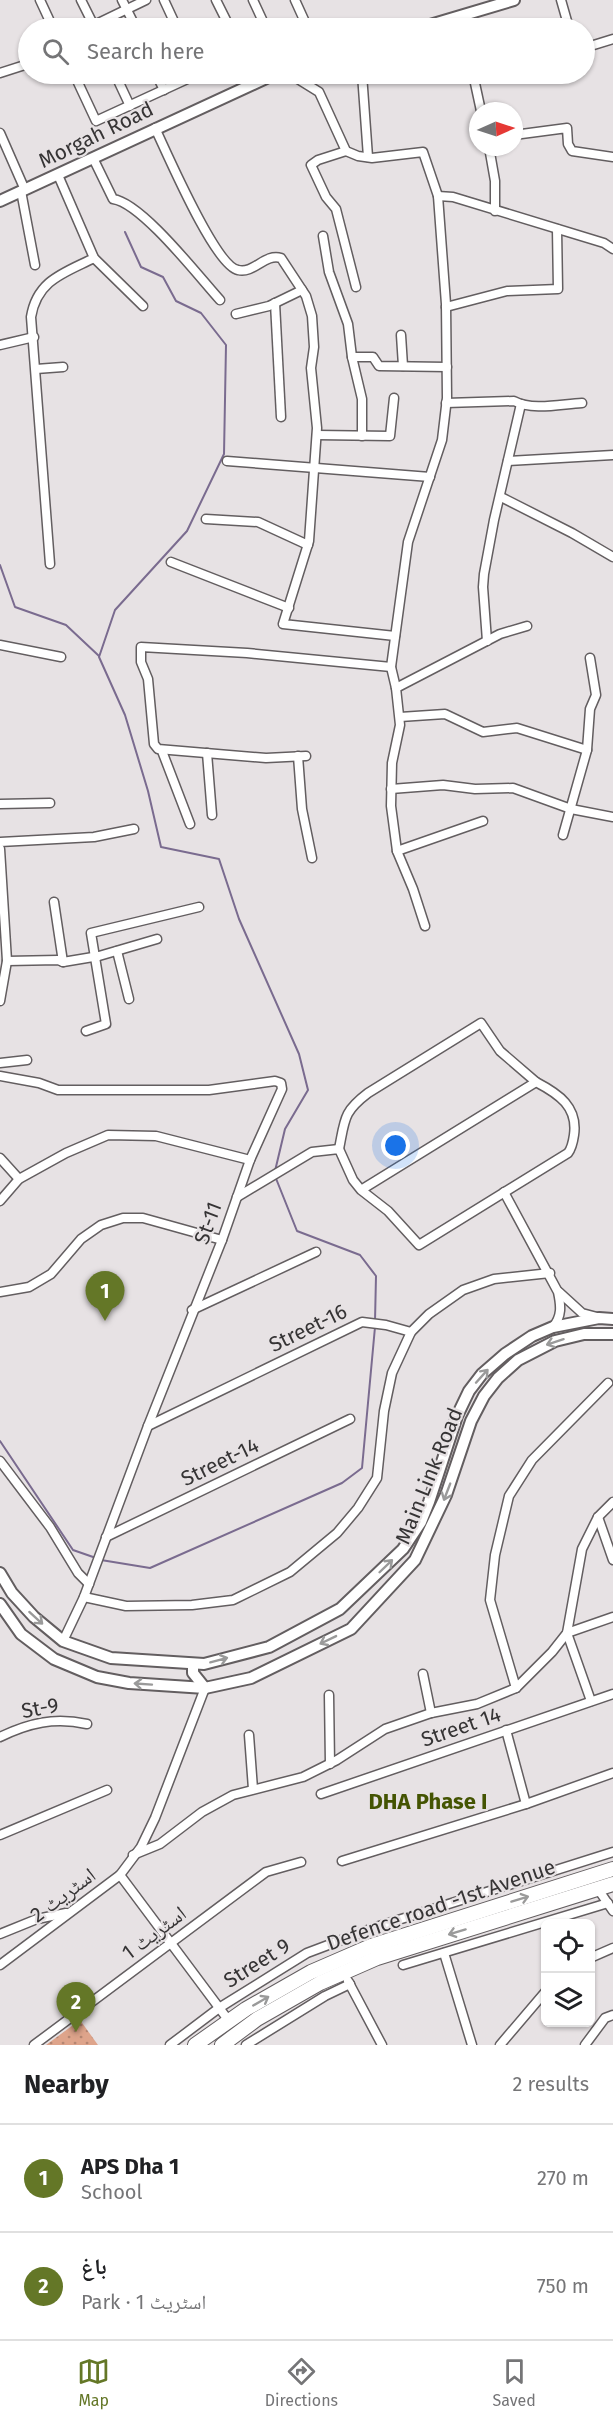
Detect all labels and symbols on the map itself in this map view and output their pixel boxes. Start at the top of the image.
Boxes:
street label: Morgah Road [34,96,158,174]
north arrow [469,102,523,156]
your location [381,1131,410,1160]
street label: St-11 [188,1198,228,1248]
pin: 1 [86,1272,124,1321]
street label: Street-16 [265,1298,351,1358]
one-way arrow [547,1337,565,1348]
one-way arrow [474,1369,489,1384]
street label: Main Link Road [390,1404,468,1548]
street label: Street-14 [177,1432,263,1492]
one-way arrow [441,1482,452,1501]
one-way arrow [378,1559,393,1573]
one-way arrow [28,1611,43,1625]
one-way arrow [320,1635,338,1647]
one-way arrow [209,1654,228,1666]
one-way arrow [134,1678,154,1689]
street label: St-9 [19,1692,61,1724]
street label: Street 14 [418,1701,504,1753]
district label: DHA Phase I [369,1788,487,1815]
street label: Defence road -1st Avenue [323,1854,559,1956]
street label: اسٹریٹ 2 [25,1862,101,1928]
one-way arrow [510,1893,529,1904]
street label: اسٹریٹ 1 [117,1900,191,1966]
one-way arrow [448,1927,467,1938]
street label: Street 9 [219,1932,295,1994]
pin: 2 [56,1982,96,2032]
one-way arrow [252,1995,269,2007]

